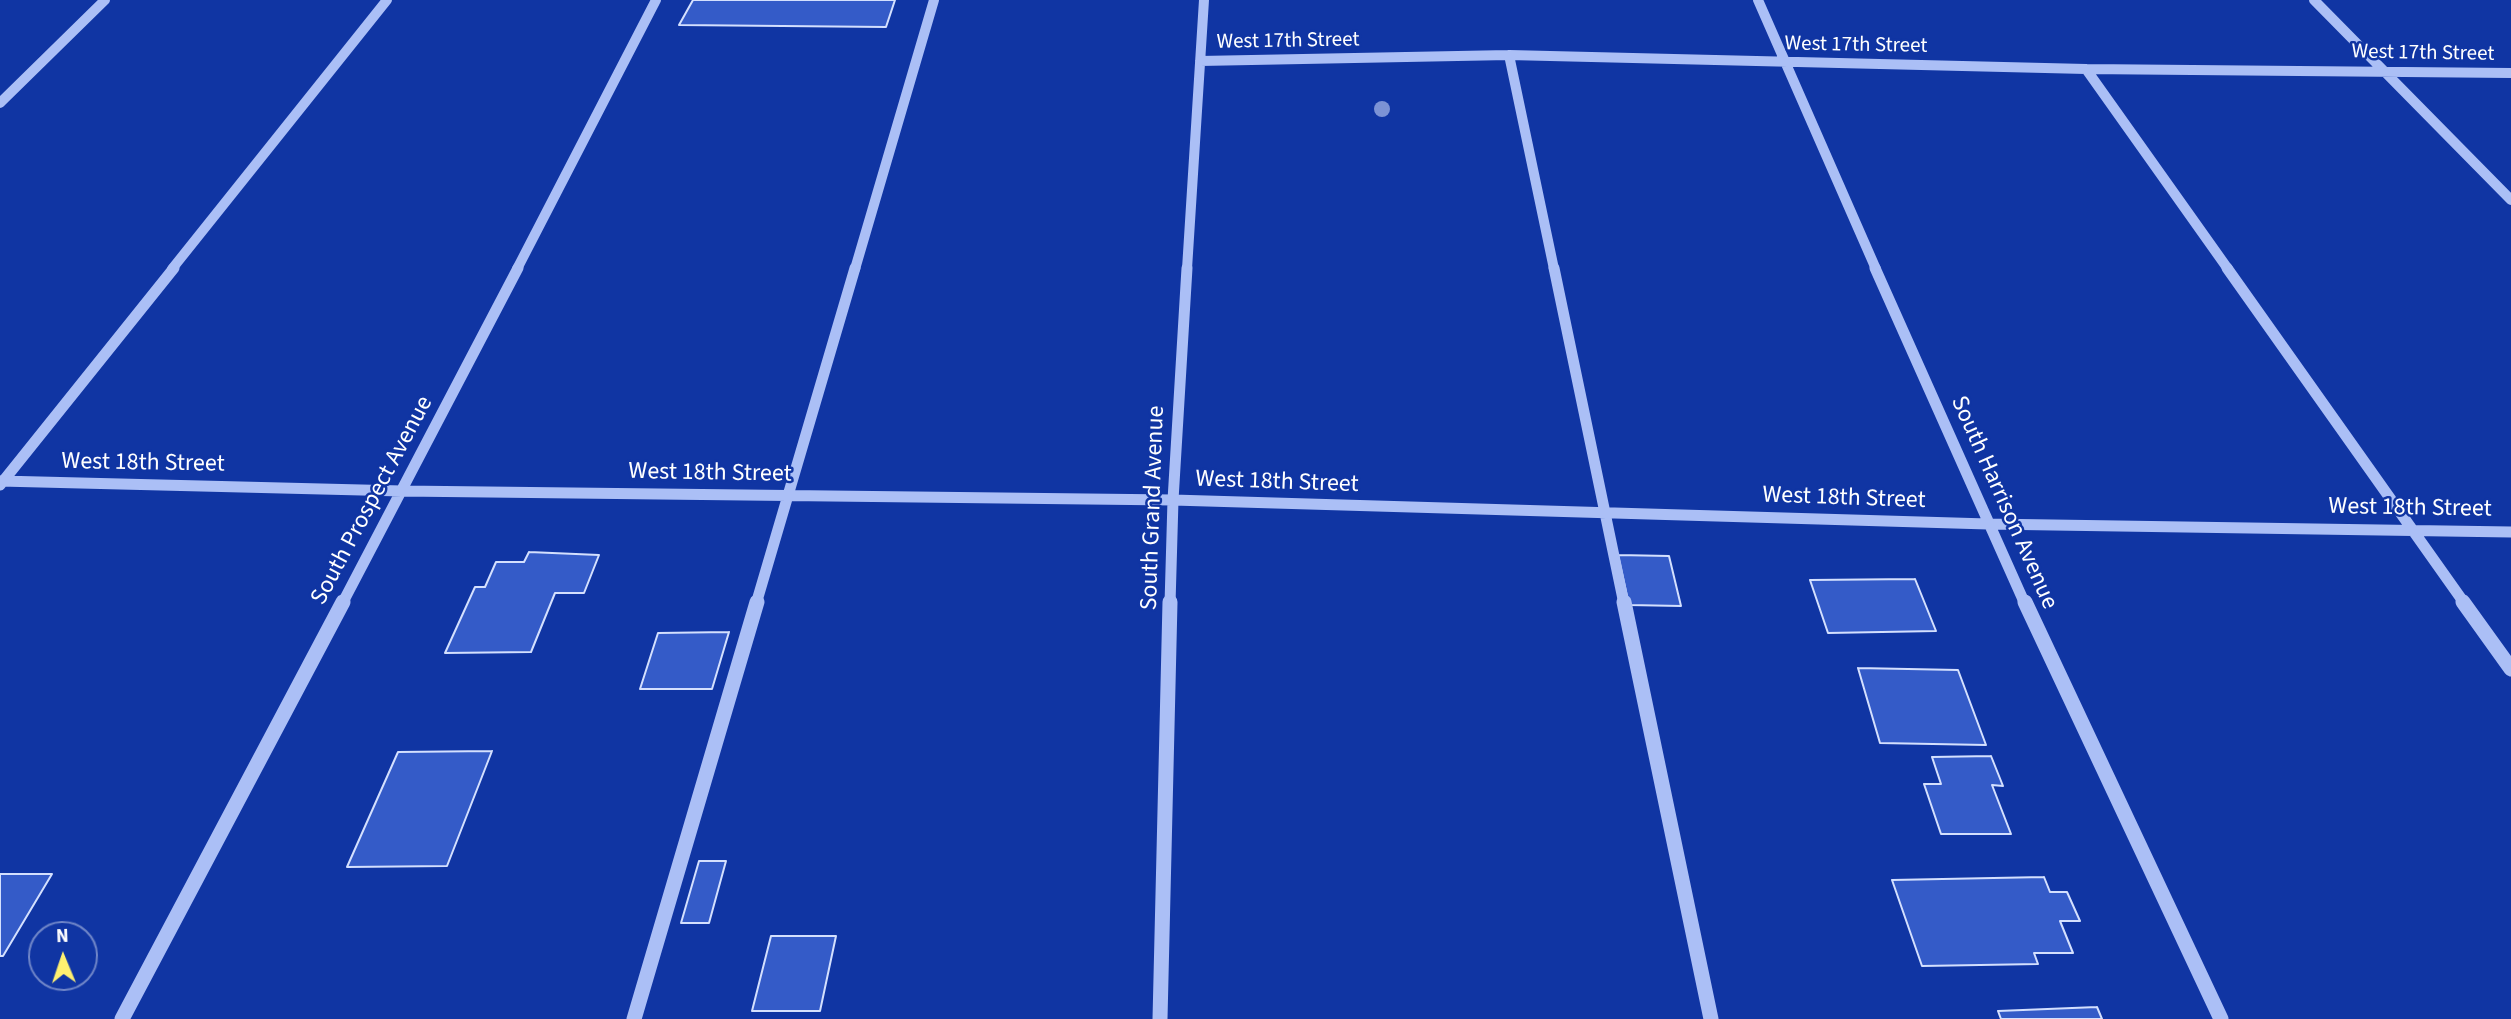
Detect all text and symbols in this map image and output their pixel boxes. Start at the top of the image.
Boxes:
street label: West 17th Street [1216,28,1360,56]
street label: West 17th Street [1784,32,1928,60]
street label: West 17th Street [2351,40,2495,68]
street label: South Prospect Avenue [306,392,440,610]
street label: South Harrison Avenue [1943,392,2063,614]
street label: South Grand Avenue [1136,405,1172,611]
street label: West 18th Street [61,448,225,480]
street label: West 18th Street [628,458,792,490]
street label: West 18th Street [1195,466,1359,500]
street label: West 18th Street [1762,482,1926,516]
street label: West 18th Street [2328,493,2492,525]
north arrow [28,921,98,991]
text: N [56,923,69,950]

